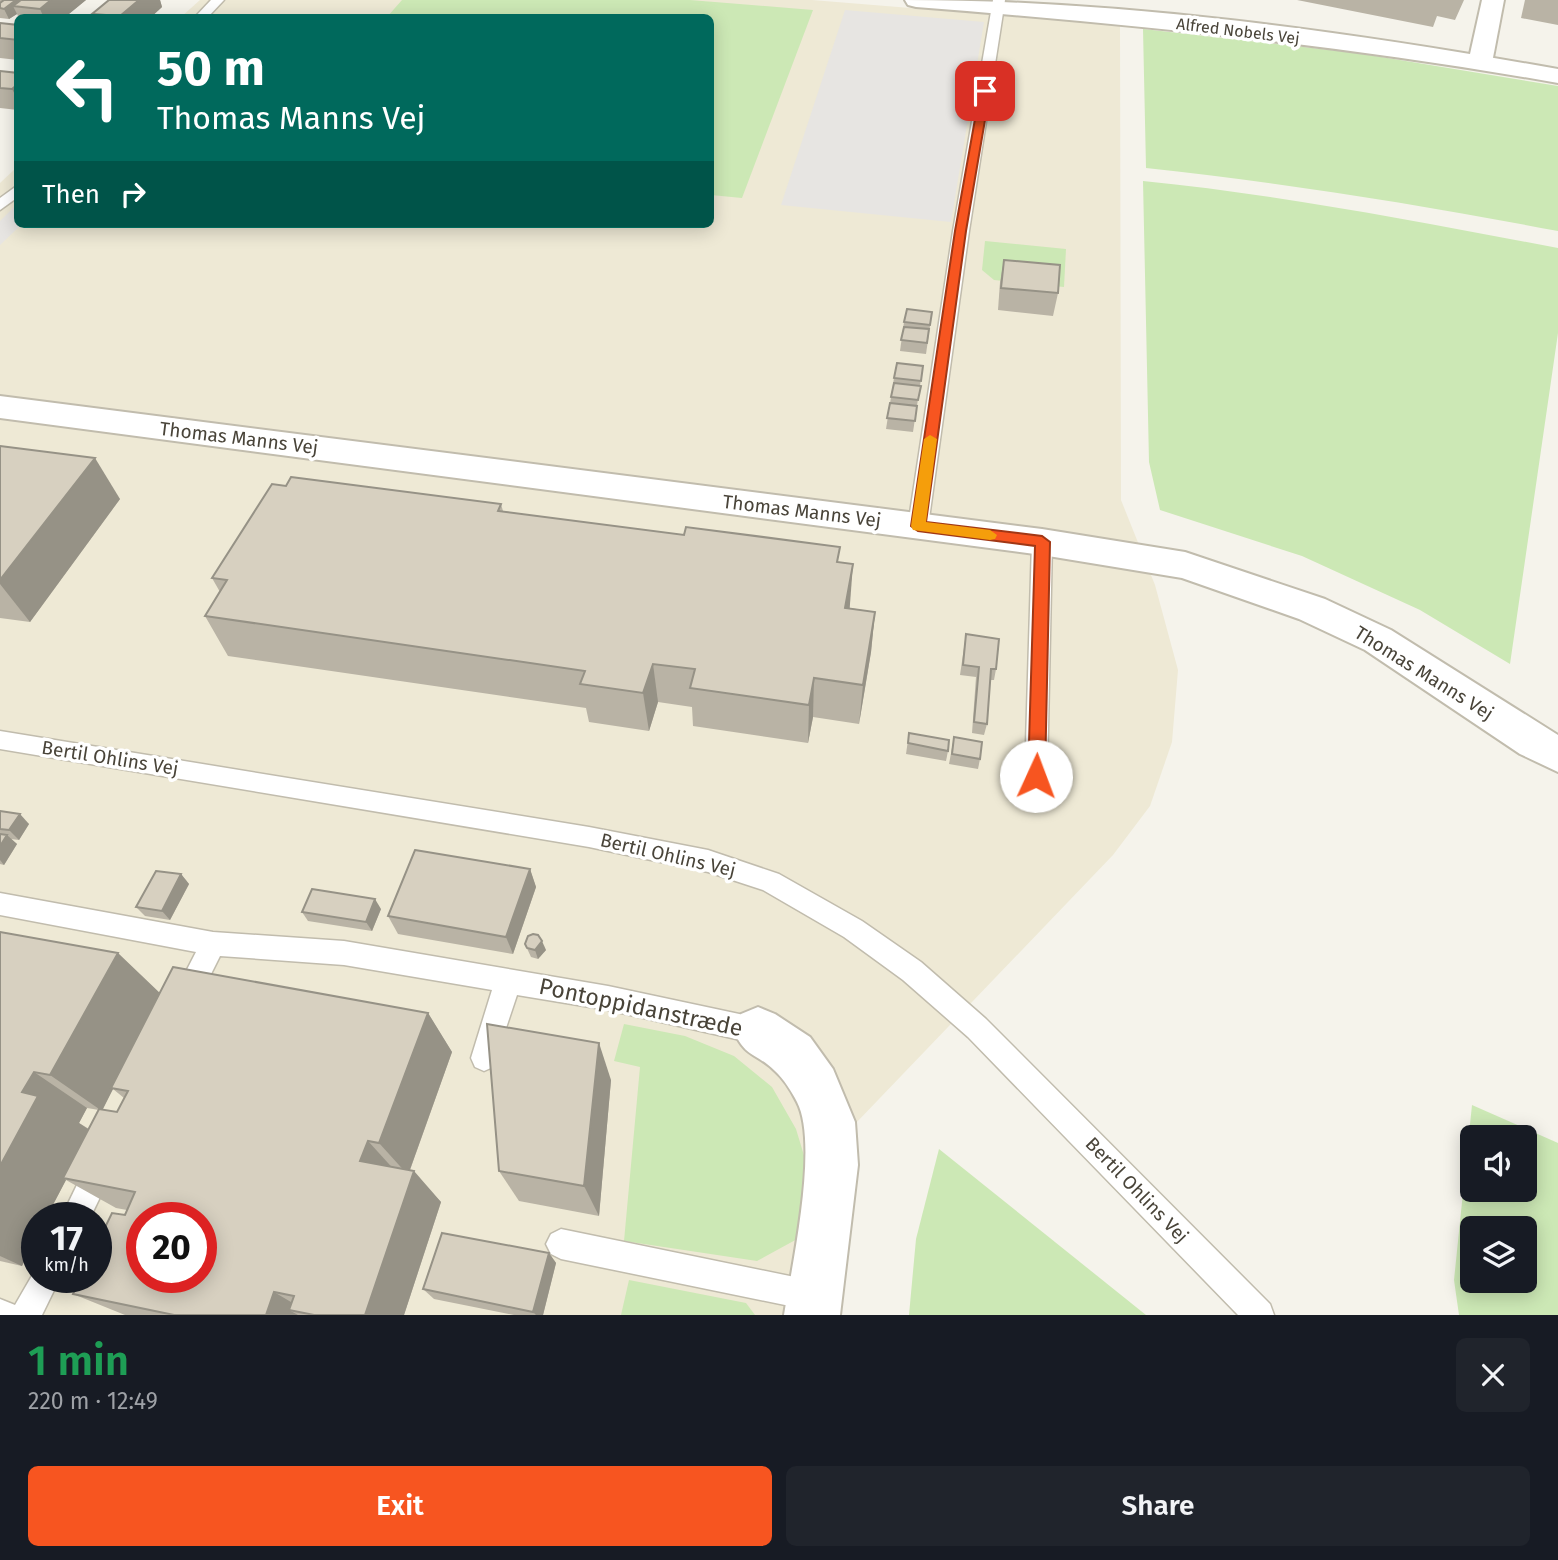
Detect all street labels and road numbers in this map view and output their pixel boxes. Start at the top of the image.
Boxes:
street label: Alfred Nobels Vej [1175,14,1301,48]
street label: Thomas Manns Vej [158,417,320,459]
street label: Thomas Manns Vej [721,490,883,532]
street label: Thomas Manns Vej [1350,621,1498,725]
street label: Bertil Ohlins Vej [40,736,180,780]
street label: Bertil Ohlins Vej [598,828,738,882]
street label: Pontoppidanstræde [537,972,745,1042]
street label: Bertil Ohlins Vej [1081,1132,1193,1248]

